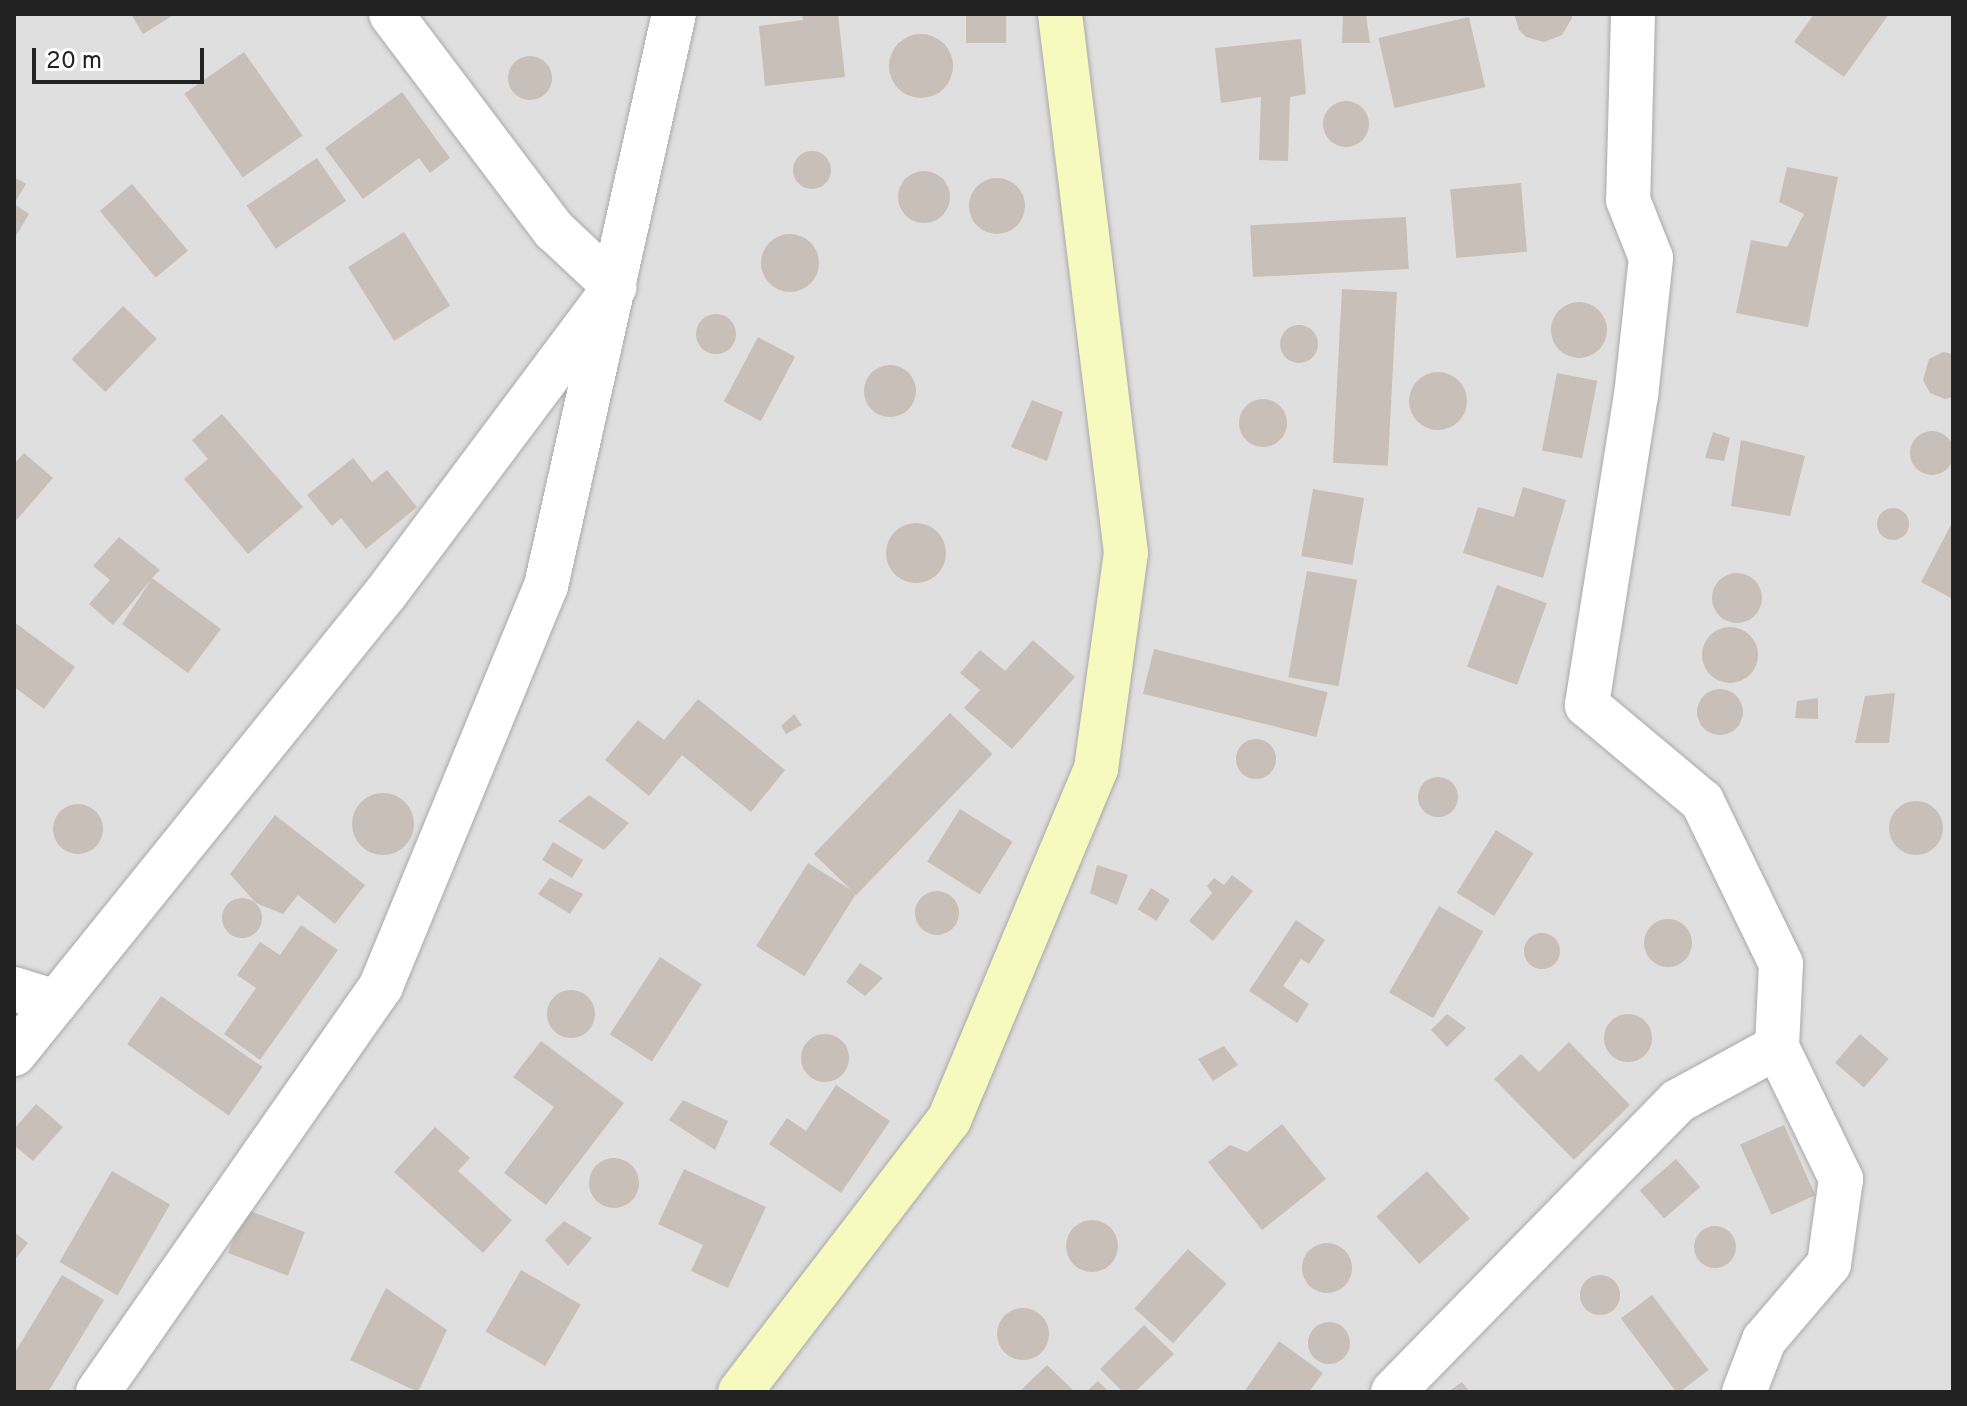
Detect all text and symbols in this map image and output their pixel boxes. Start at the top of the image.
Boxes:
scale bar [36,32,208,82]
text: 20 m [46,47,102,77]

